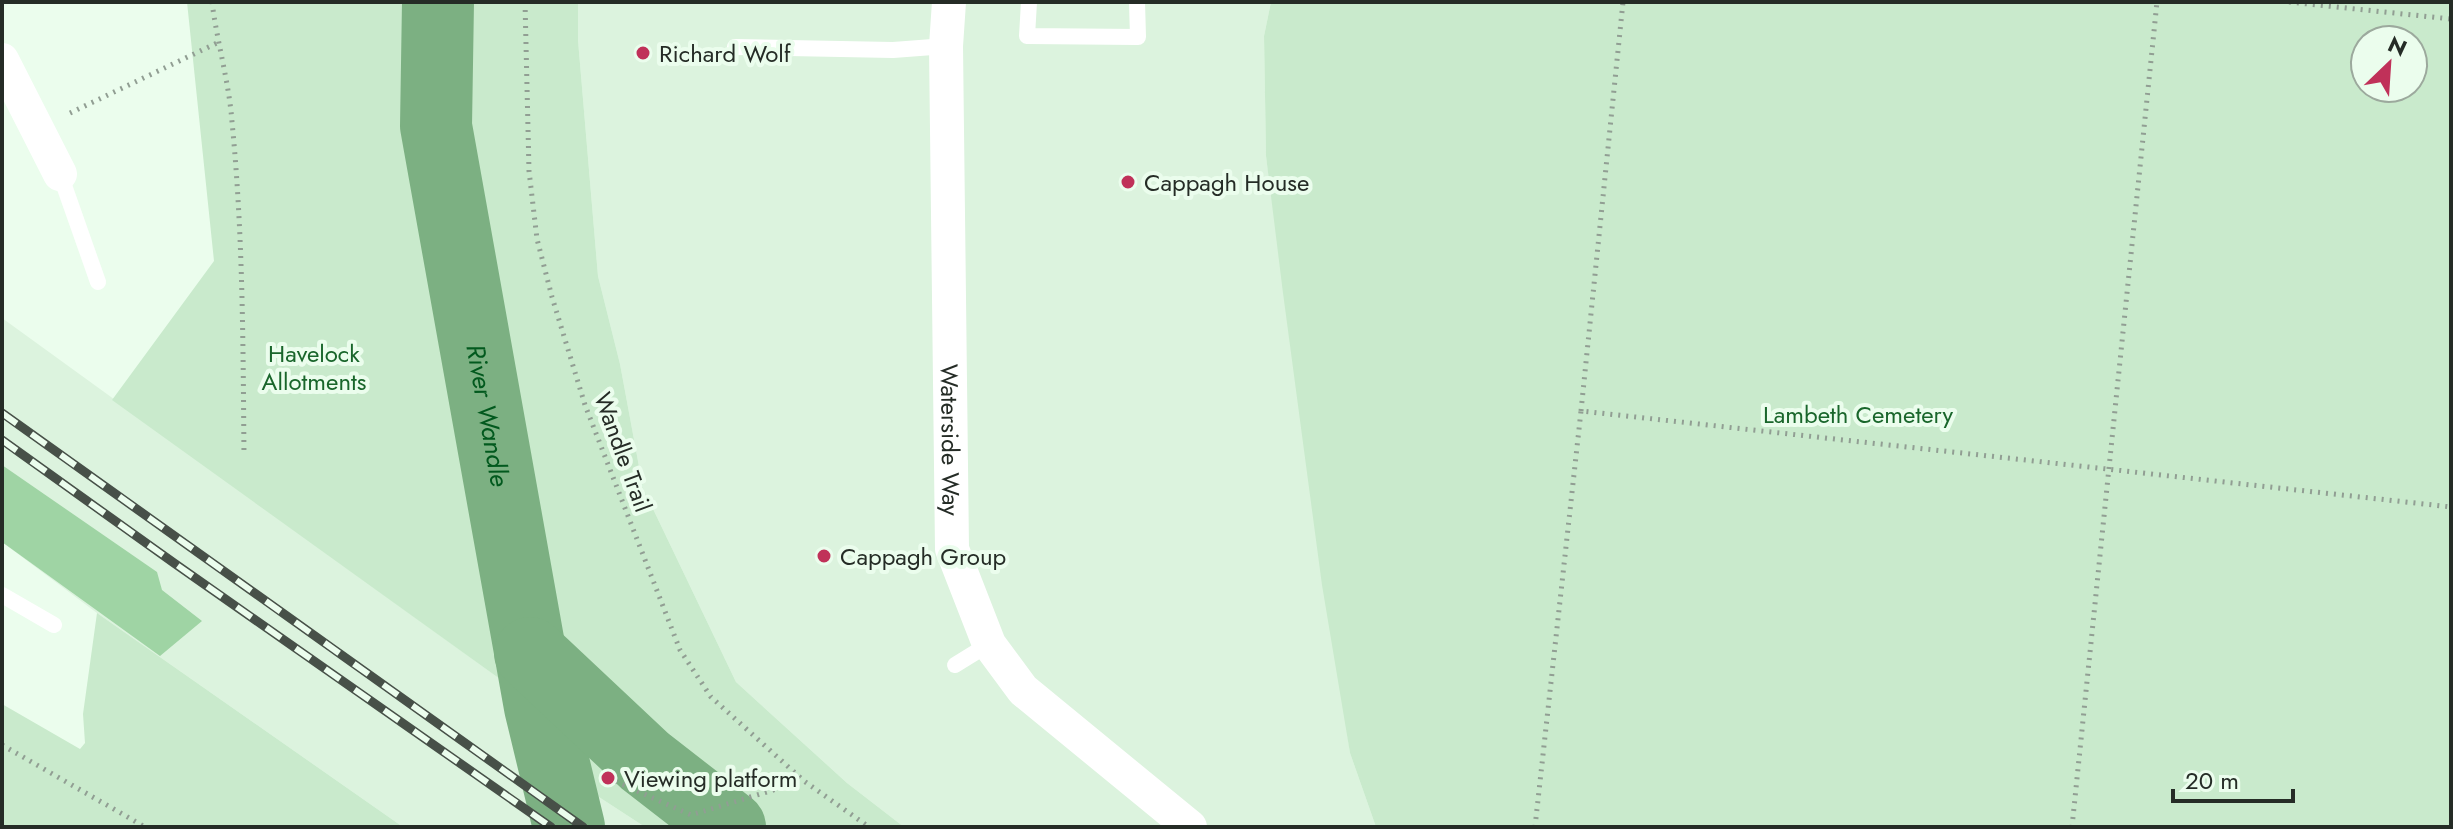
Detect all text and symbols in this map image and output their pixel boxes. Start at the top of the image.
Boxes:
north arrow [2349,24,2429,104]
text: N [2383,28,2412,64]
place label: Richard Wolf [659,36,792,71]
marker: Richard Wolf [634,44,652,62]
place label: Cappagh House [1144,165,1309,200]
marker: Cappagh House [1119,173,1137,191]
park label: Havelock Allotments [262,336,366,399]
water label: River Wandle [456,341,519,490]
street label: Waterside Way [932,364,969,516]
street label: Wandle Trail [585,387,661,517]
park label: Lambeth Cemetery [1763,397,1954,432]
place label: Cappagh Group [840,539,1006,574]
marker: Cappagh Group [815,547,833,565]
scale bar [2173,753,2293,803]
place label: Viewing platform [624,761,798,796]
text: 20 m [2185,763,2239,798]
marker: Viewing platform [599,769,617,787]

